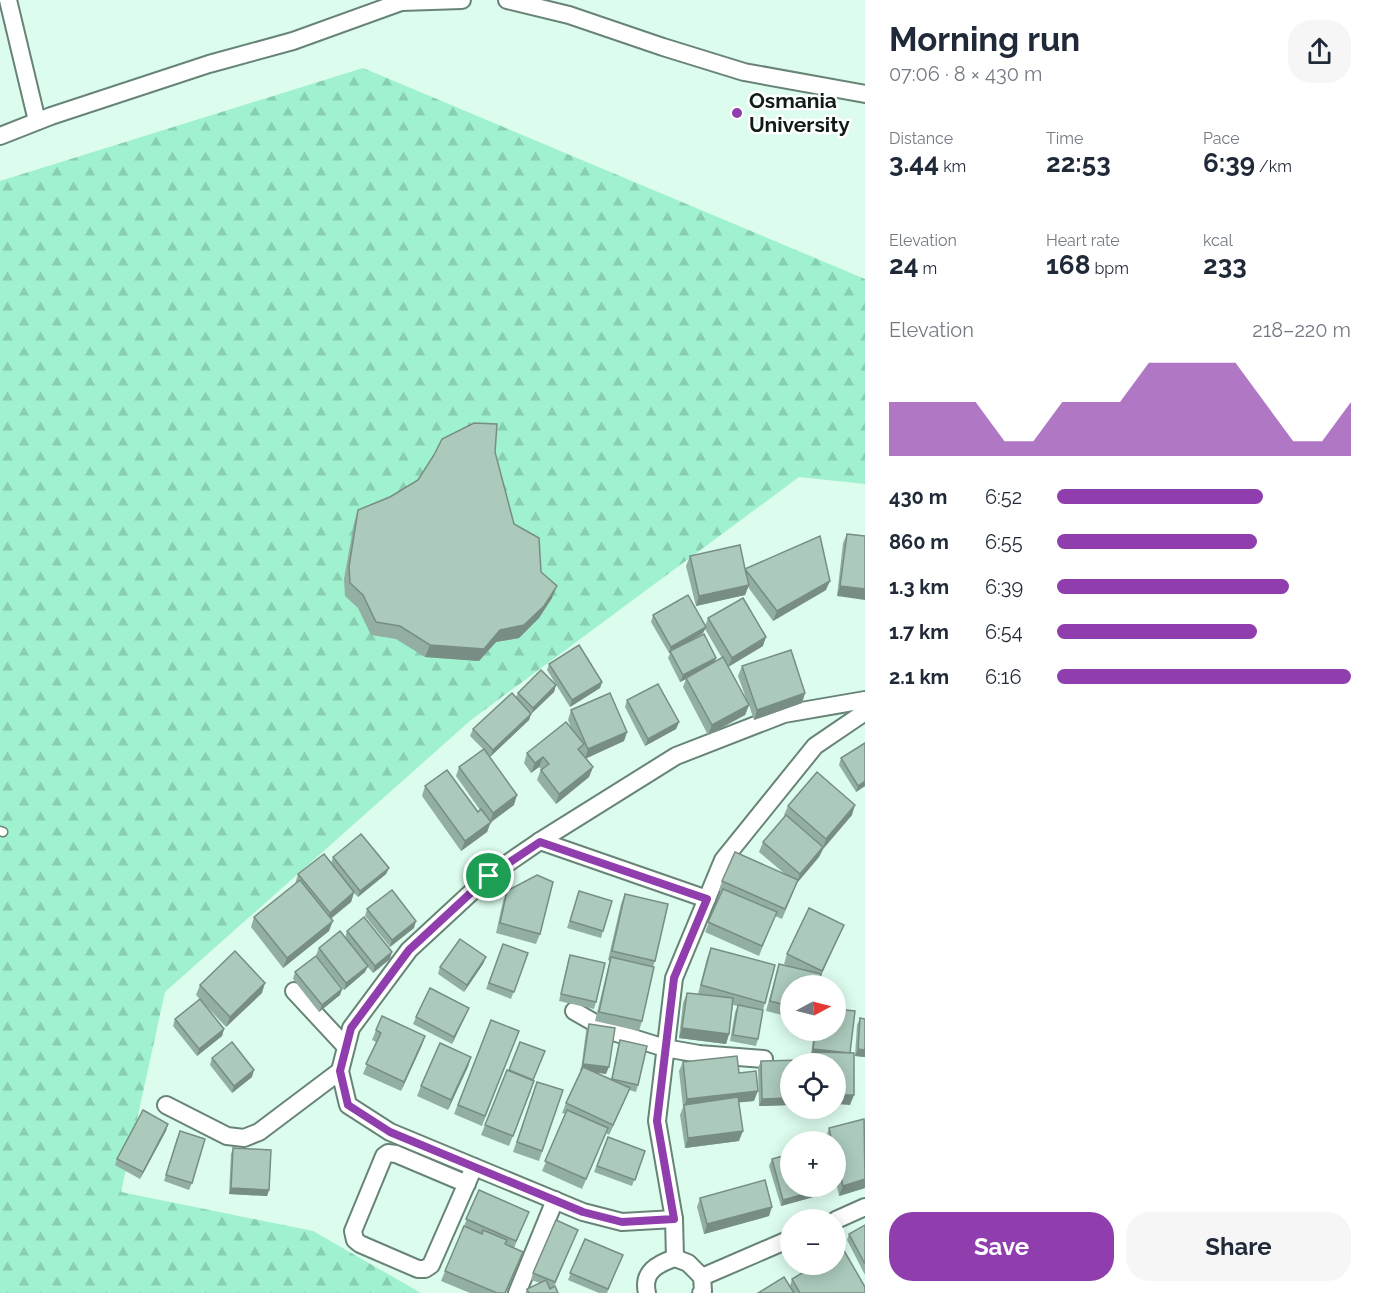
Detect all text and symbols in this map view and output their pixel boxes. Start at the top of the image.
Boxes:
text: Morning run [889,20,1080,59]
button: share [1288,20,1351,83]
text: 07:06 · 8 × 430 m [889,62,1042,86]
place label: Osmania University [749,88,850,137]
marker: Osmania University [730,106,744,120]
text: Distance [889,129,953,148]
text: Time [1046,129,1083,148]
text: Pace [1203,129,1240,148]
text: 3.44 [889,148,939,178]
text: 22:53 [1046,148,1111,178]
text: 6:39 [1203,148,1255,178]
text: km [939,157,966,176]
text: /km [1255,157,1292,176]
text: Elevation [889,231,957,250]
text: Heart rate [1046,231,1120,250]
text: kcal [1203,231,1233,250]
text: 24 [889,250,919,280]
text: 168 [1046,250,1090,280]
text: 233 [1203,250,1247,280]
text: m [919,259,937,278]
text: bpm [1090,259,1129,278]
text: Elevation [889,318,974,342]
text: 218–220 m [1252,318,1351,342]
text: 430 m [889,485,947,509]
text: 6:52 [985,485,1022,509]
text: 860 m [889,530,949,554]
text: 6:55 [985,530,1023,554]
text: 1.3 km [889,575,949,599]
text: 6:39 [985,575,1023,599]
text: 1.7 km [889,620,949,644]
text: 6:54 [985,620,1023,644]
text: 2.1 km [889,665,949,689]
text: 6:16 [985,665,1021,689]
pin [463,850,514,901]
icon: arrive [472,859,505,892]
north arrow [780,975,846,1041]
map controls [780,975,846,1275]
button: locate [780,1053,846,1119]
button: + [780,1131,846,1197]
button: − [780,1209,846,1275]
button: Save [889,1212,1114,1281]
button: Share [1126,1212,1351,1281]

